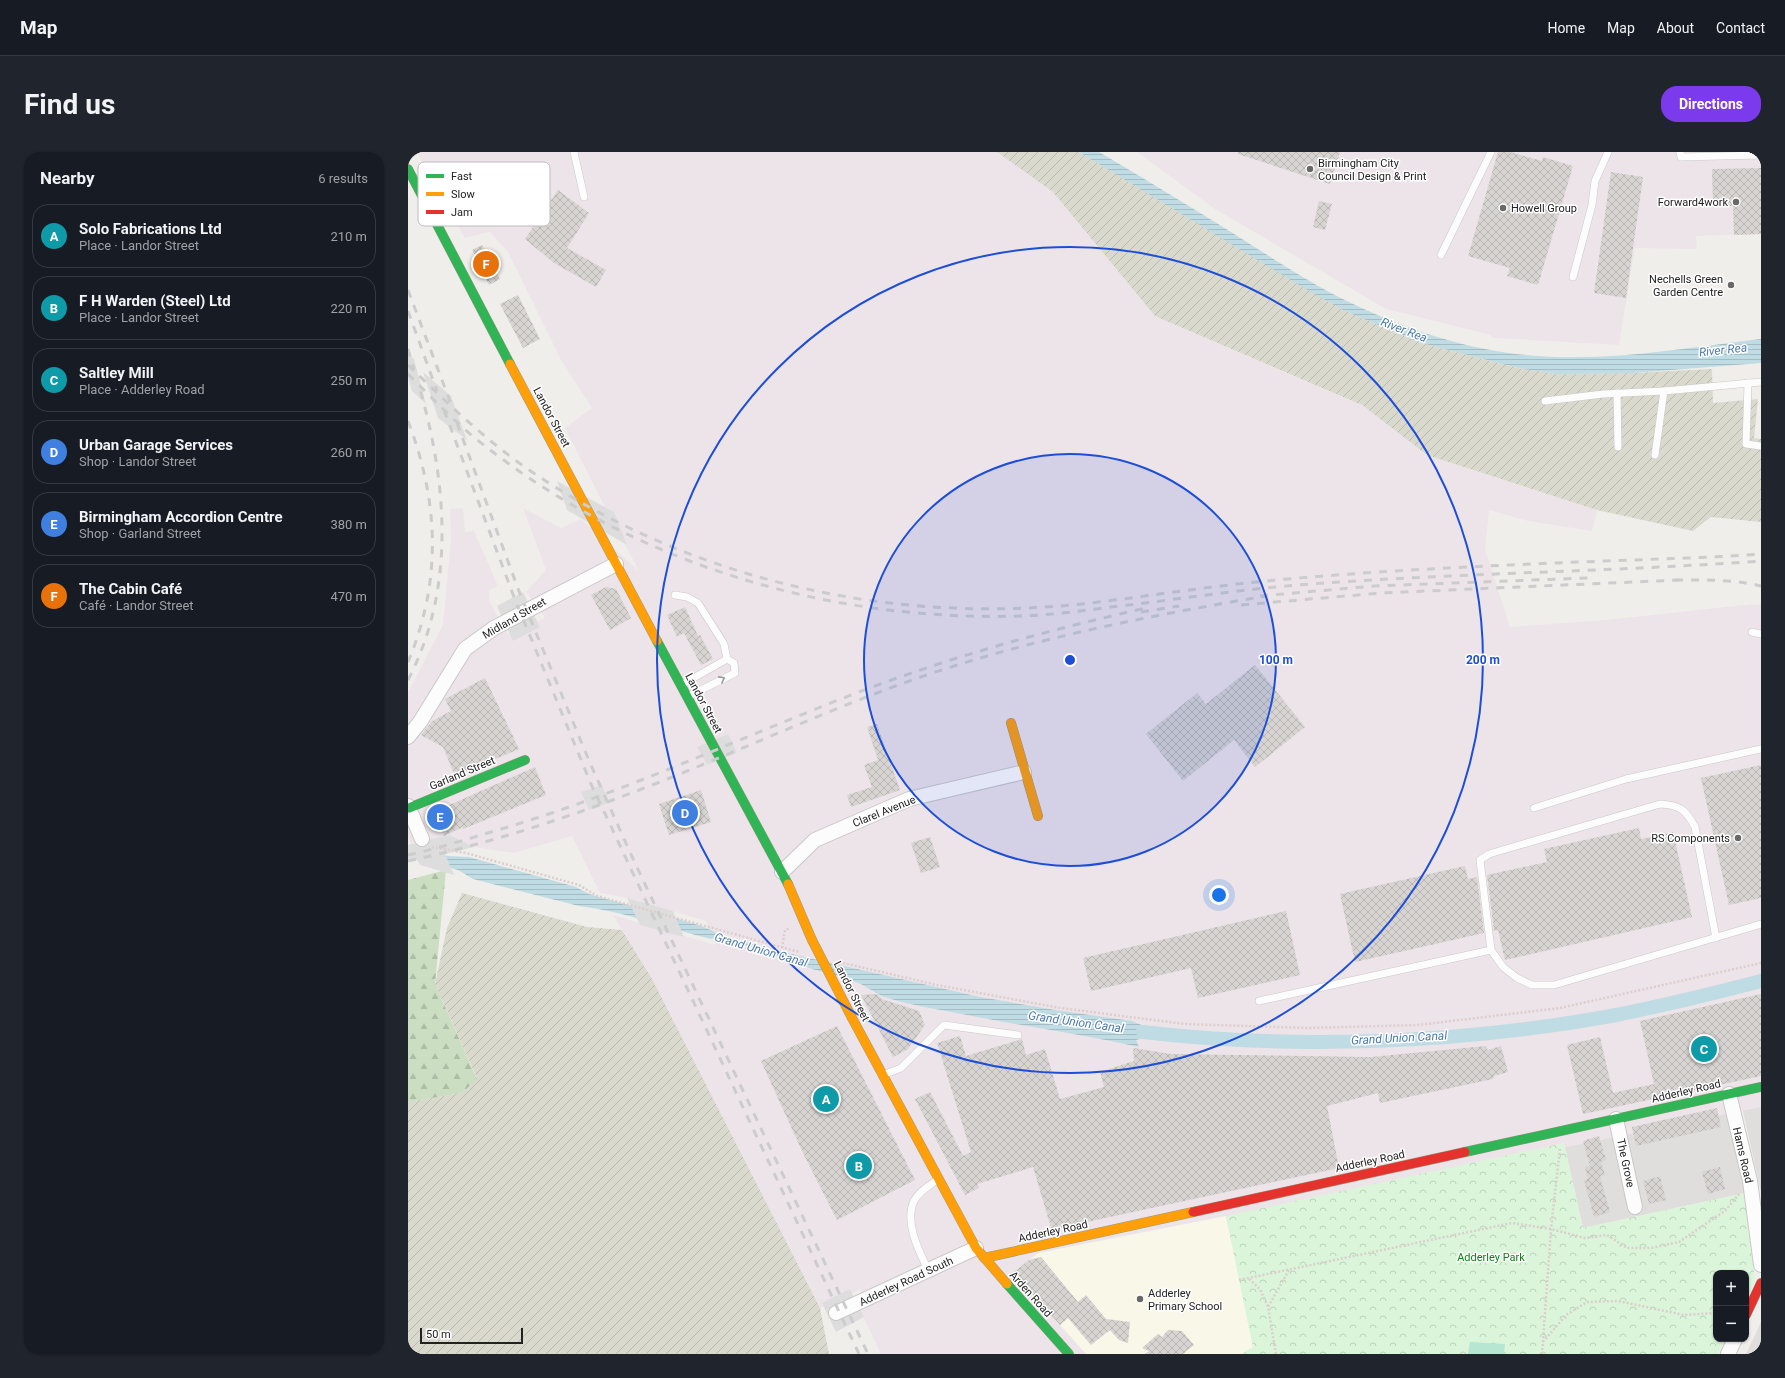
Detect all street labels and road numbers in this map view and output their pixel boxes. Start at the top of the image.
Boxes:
street label: Landor Street [530,385,573,450]
street label: Midland Street [480,595,549,642]
street label: Landor Street [682,671,725,736]
street label: Garland Street [427,754,497,793]
street label: Clarel Avenue [851,793,918,830]
street label: Landor Street [831,959,872,1024]
street label: Adderley Road [1650,1077,1722,1106]
street label: Hams Road [1730,1126,1755,1184]
street label: The Grove [1614,1137,1637,1189]
street label: Adderley Road [1334,1148,1406,1175]
street label: Adderley Road [1017,1218,1089,1245]
street label: Adderley Road South [857,1254,955,1309]
street label: Arden Road [1007,1269,1054,1320]

